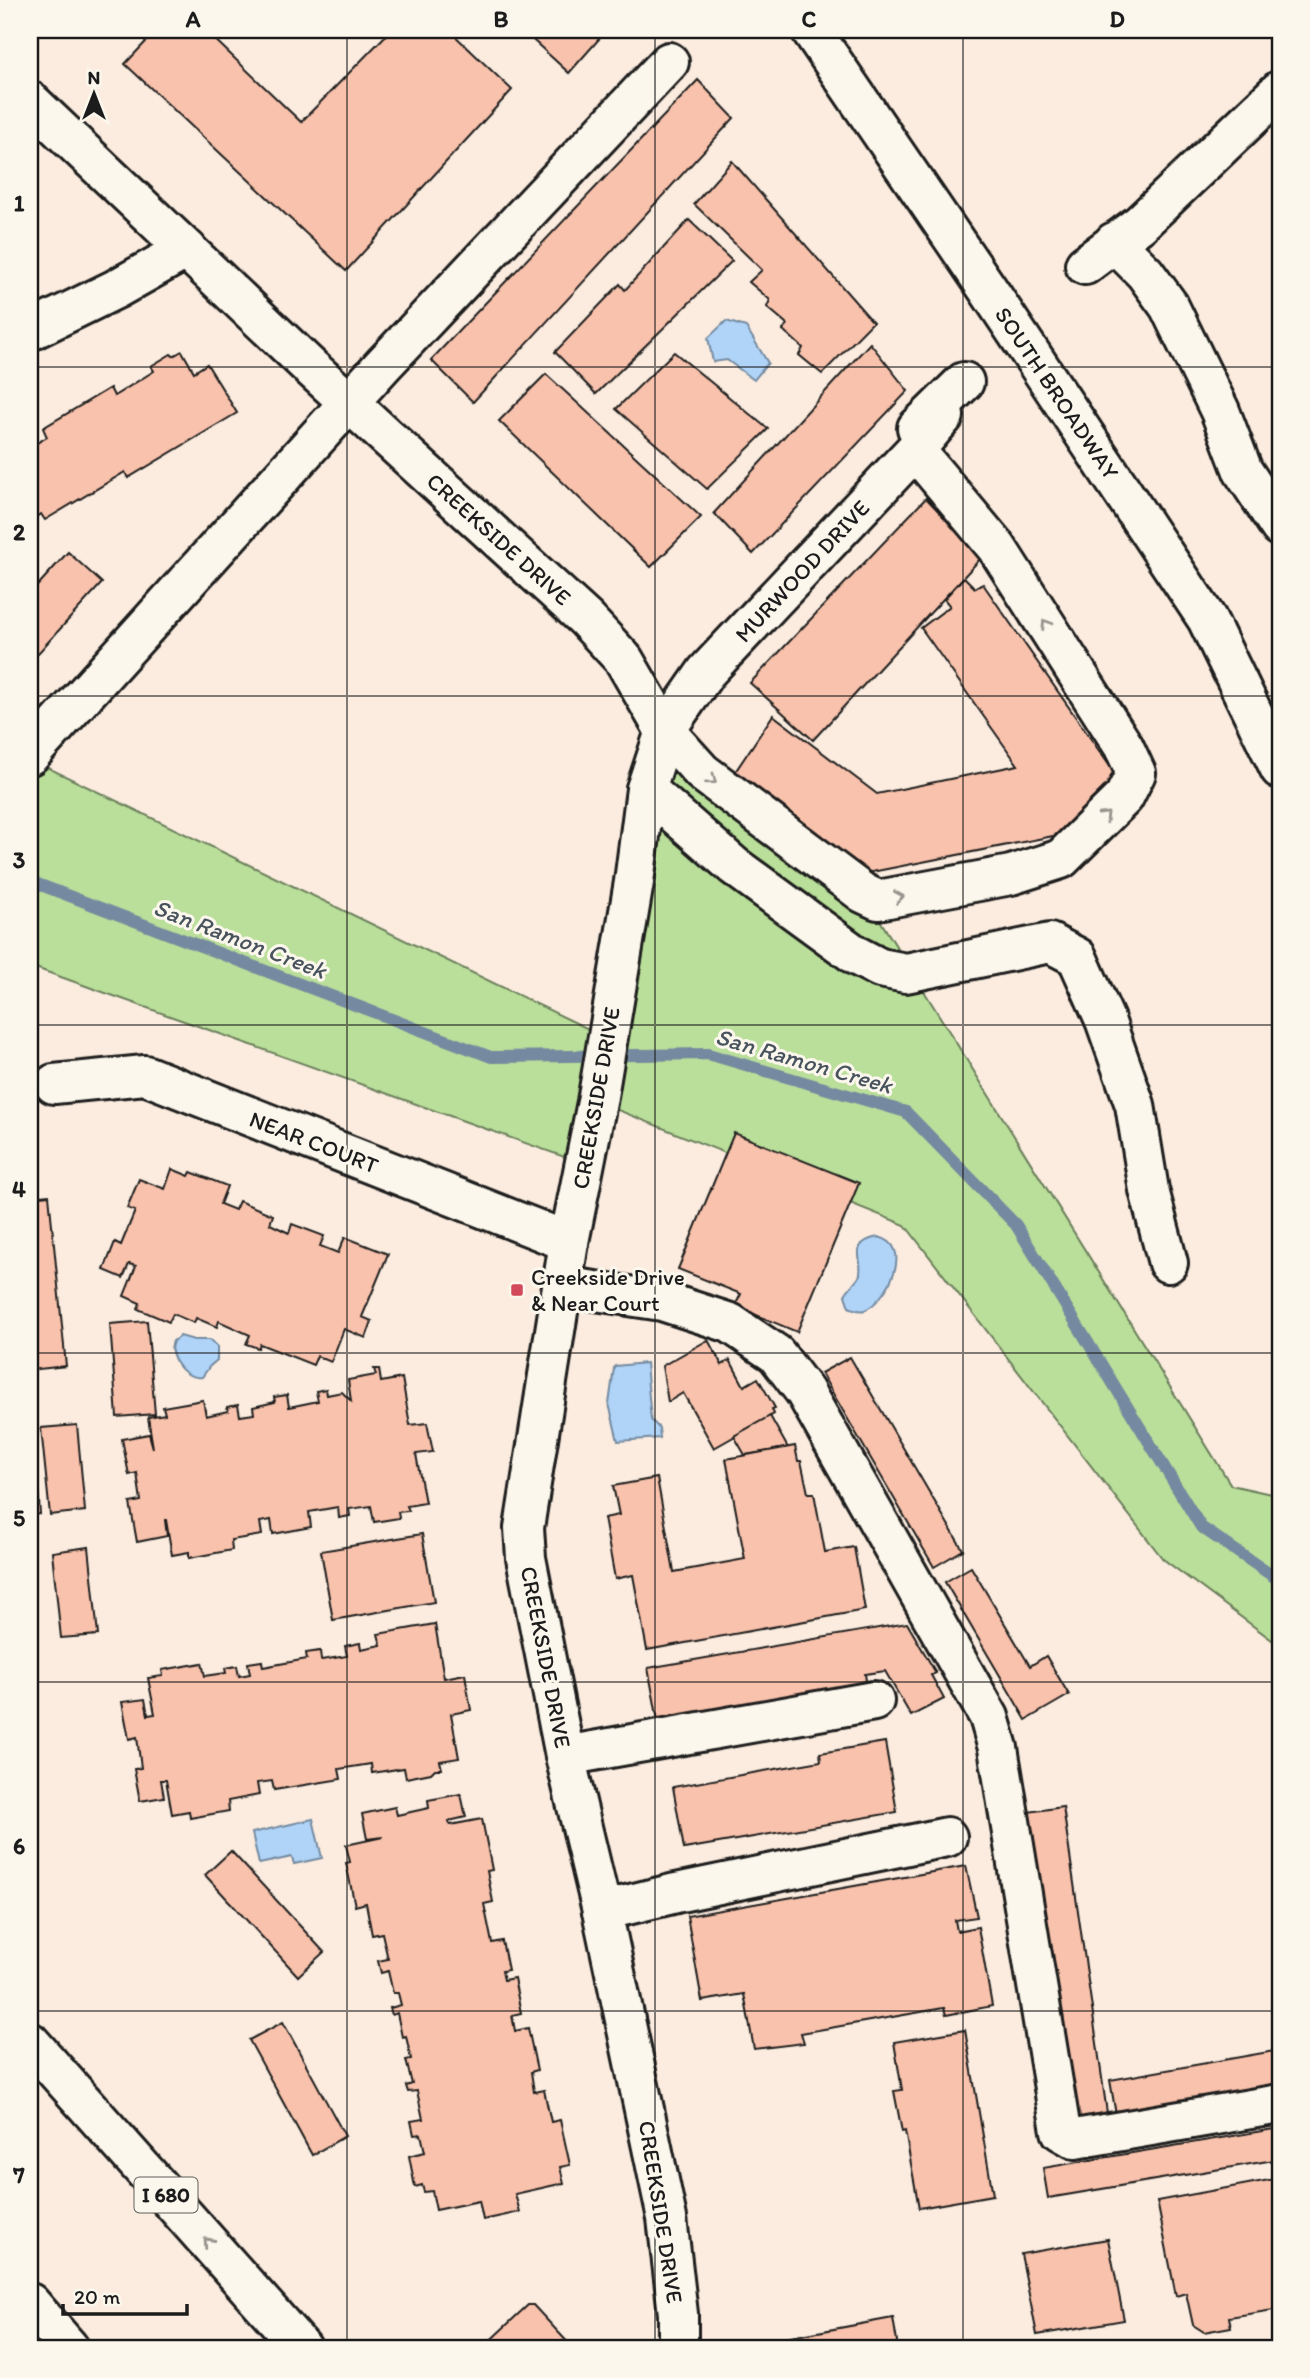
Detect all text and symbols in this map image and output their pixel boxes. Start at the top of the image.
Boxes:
text: A [185,5,201,33]
text: B [494,5,509,33]
text: C [802,5,817,33]
text: D [1109,5,1125,33]
north arrow [60,60,130,130]
text: N [88,66,100,89]
text: 1 [14,189,25,217]
street label: SOUTH BROADWAY [989,301,1125,485]
street label: CREEKSIDE DRIVE [421,467,577,611]
street label: MURWOOD DRIVE [729,494,875,648]
text: 2 [13,518,26,546]
one-way arrow [1042,619,1055,632]
one-way arrow [704,771,717,784]
one-way arrow [1096,811,1109,824]
text: 3 [13,846,26,874]
one-way arrow [893,890,905,905]
water label: San Ramon Creek [150,892,332,985]
street label: CREEKSIDE DRIVE [566,1004,626,1191]
water label: San Ramon Creek [713,1021,897,1100]
street label: NEAR COURT [246,1105,382,1179]
text: 4 [12,1175,26,1203]
place label: Creekside Drive & Near Court [531,1263,685,1317]
marker: Creekside Drive & Near Court [509,1282,525,1298]
text: 5 [13,1504,25,1532]
street label: CREEKSIDE DRIVE [515,1564,577,1751]
text: 6 [13,1832,25,1860]
street label: CREEKSIDE DRIVE [633,2119,689,2306]
text: 7 [12,2161,25,2189]
road number: I 680 [134,2178,198,2212]
one-way arrow [204,2237,216,2250]
scale bar [63,2273,187,2317]
text: 20 m [74,2284,121,2309]

